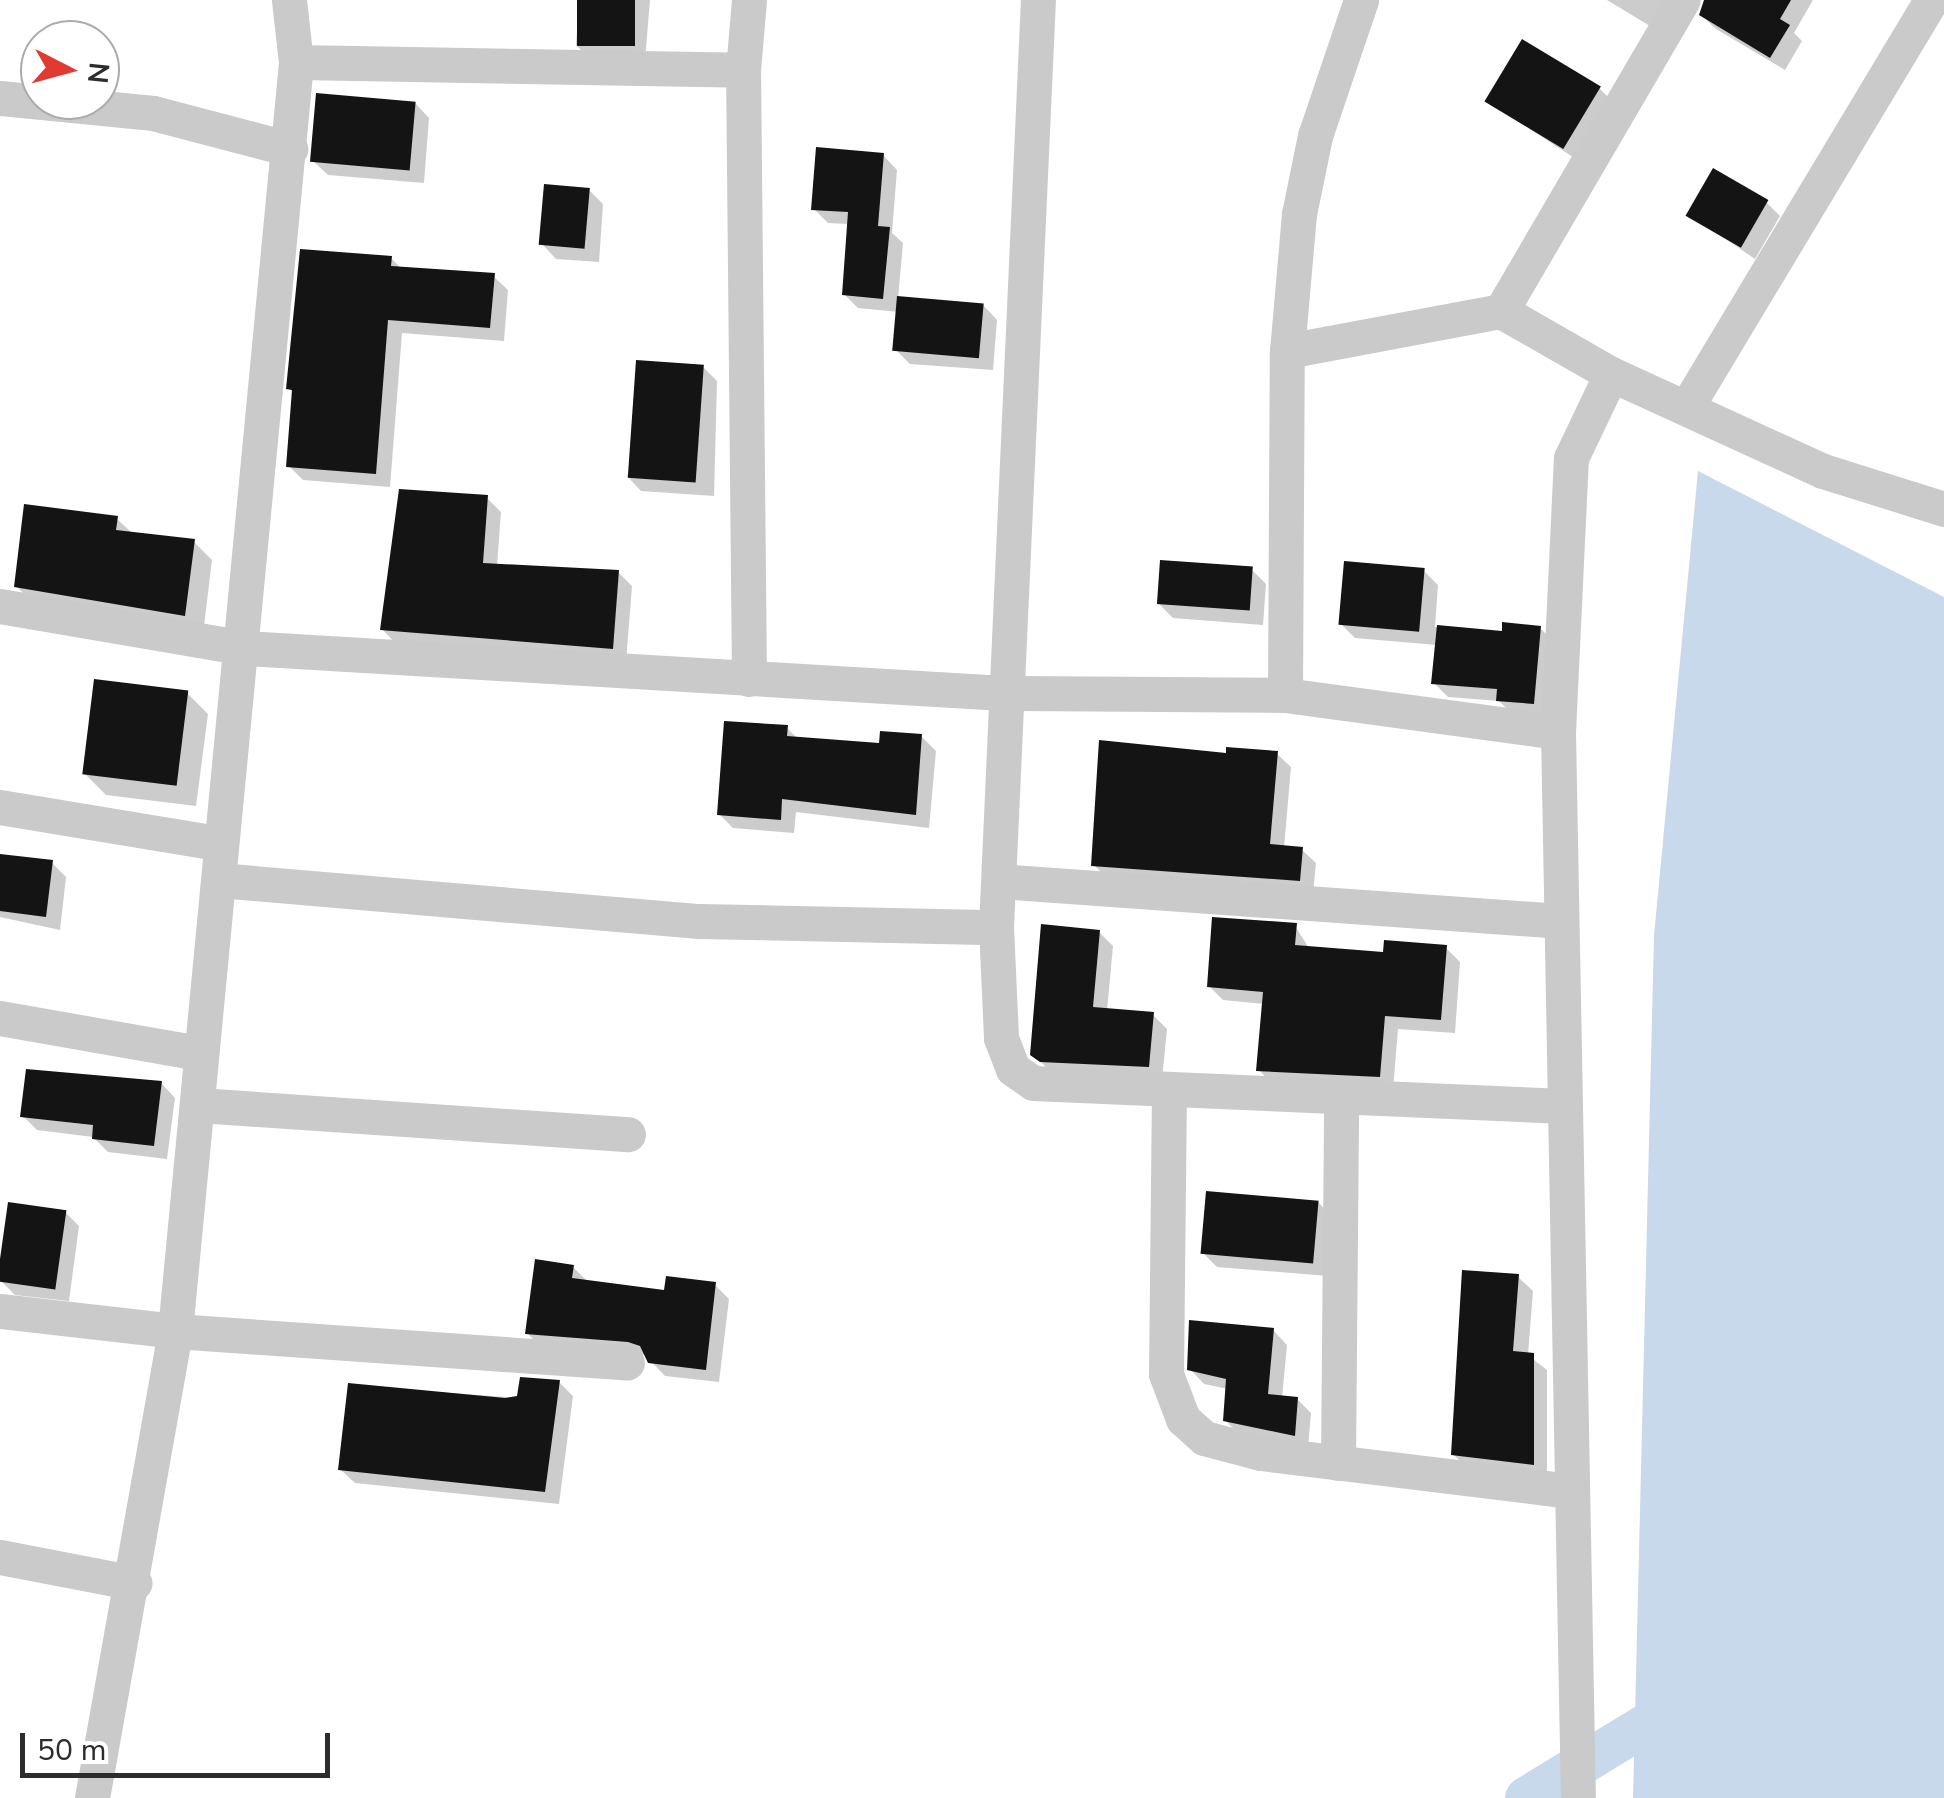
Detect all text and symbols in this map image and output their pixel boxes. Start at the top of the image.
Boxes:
north arrow [20,20,120,120]
text: N [78,61,118,85]
scale bar [25,1713,335,1775]
text: 50 m [37,1730,106,1771]

